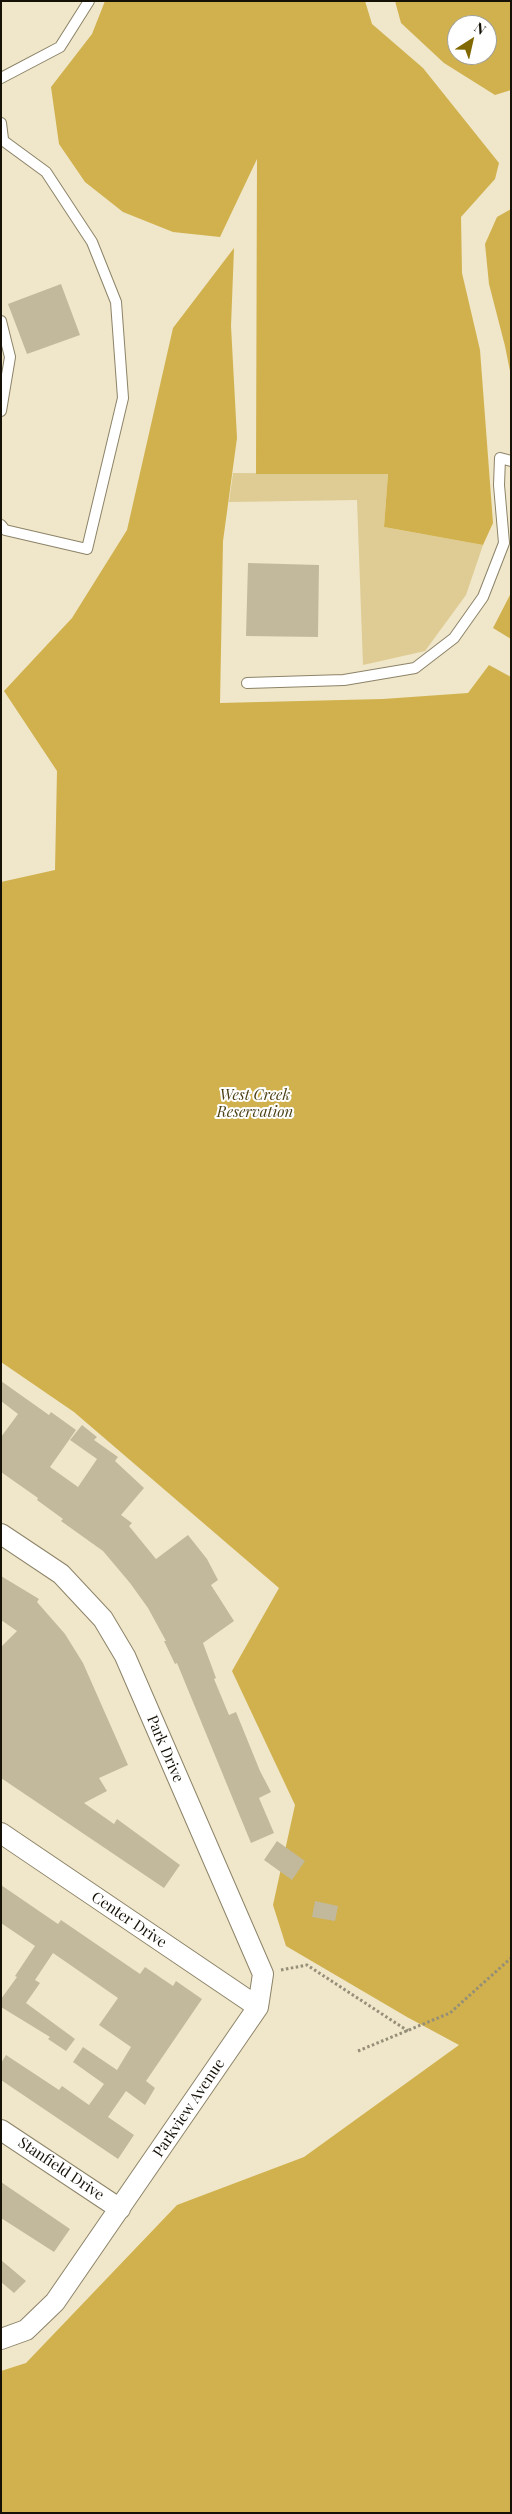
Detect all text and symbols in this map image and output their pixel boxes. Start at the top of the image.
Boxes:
north arrow [447,15,497,65]
text: N [471,17,490,39]
park label: West Creek Reservation [217,1086,293,1121]
street label: Park Drive [143,1713,187,1785]
street label: Center Drive [88,1888,170,1952]
street label: Parkview Avenue [149,2055,229,2161]
street label: Stanfield Drive [15,2134,107,2204]

